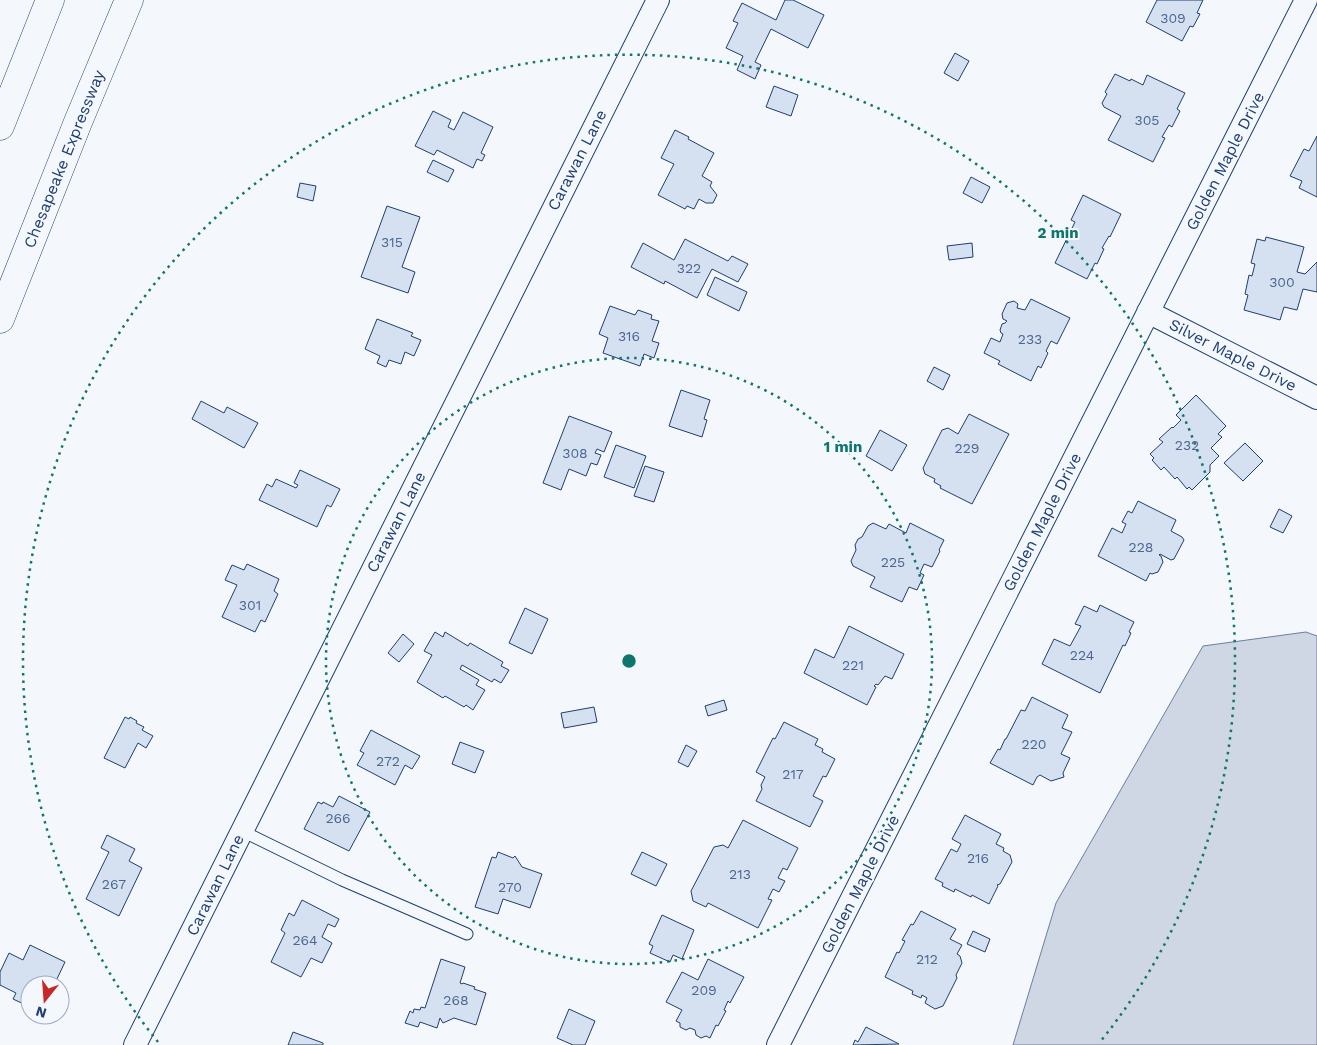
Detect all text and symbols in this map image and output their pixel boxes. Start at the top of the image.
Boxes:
house number: 309 [1160,10,1186,26]
street label: Chesapeake Expressway [20,67,109,251]
street label: Golden Maple Drive [1182,89,1268,233]
street label: Carawan Lane [543,106,611,214]
house number: 305 [1134,112,1160,128]
text: 2 min [1037,224,1079,242]
house number: 315 [381,234,403,250]
house number: 322 [677,260,701,276]
house number: 300 [1269,274,1295,290]
street label: Silver Maple Drive [1166,315,1300,395]
house number: 316 [618,328,640,344]
house number: 233 [1018,331,1042,347]
house number: 232 [1175,437,1199,453]
text: 1 min [824,438,862,456]
house number: 229 [955,440,979,456]
house number: 308 [562,445,588,461]
street label: Golden Maple Drive [999,450,1085,594]
street label: Carawan Lane [362,468,430,576]
house number: 228 [1129,539,1153,555]
house number: 225 [881,554,905,570]
house number: 301 [239,597,261,613]
house number: 224 [1070,647,1094,663]
centre of rings [620,652,638,670]
house number: 221 [842,657,864,673]
house number: 220 [1021,736,1047,752]
house number: 272 [376,753,400,769]
house number: 217 [782,766,804,782]
house number: 266 [325,810,351,826]
street label: Golden Maple Drive [817,812,903,956]
street label: Carawan Lane [182,831,248,939]
house number: 216 [967,850,989,866]
house number: 213 [729,866,751,882]
house number: 267 [102,876,126,892]
house number: 270 [498,879,522,895]
house number: 264 [292,932,318,948]
house number: 212 [916,951,938,967]
north arrow [20,975,70,1025]
house number: 209 [691,982,717,998]
house number: 268 [443,992,469,1008]
text: N [34,1003,48,1022]

